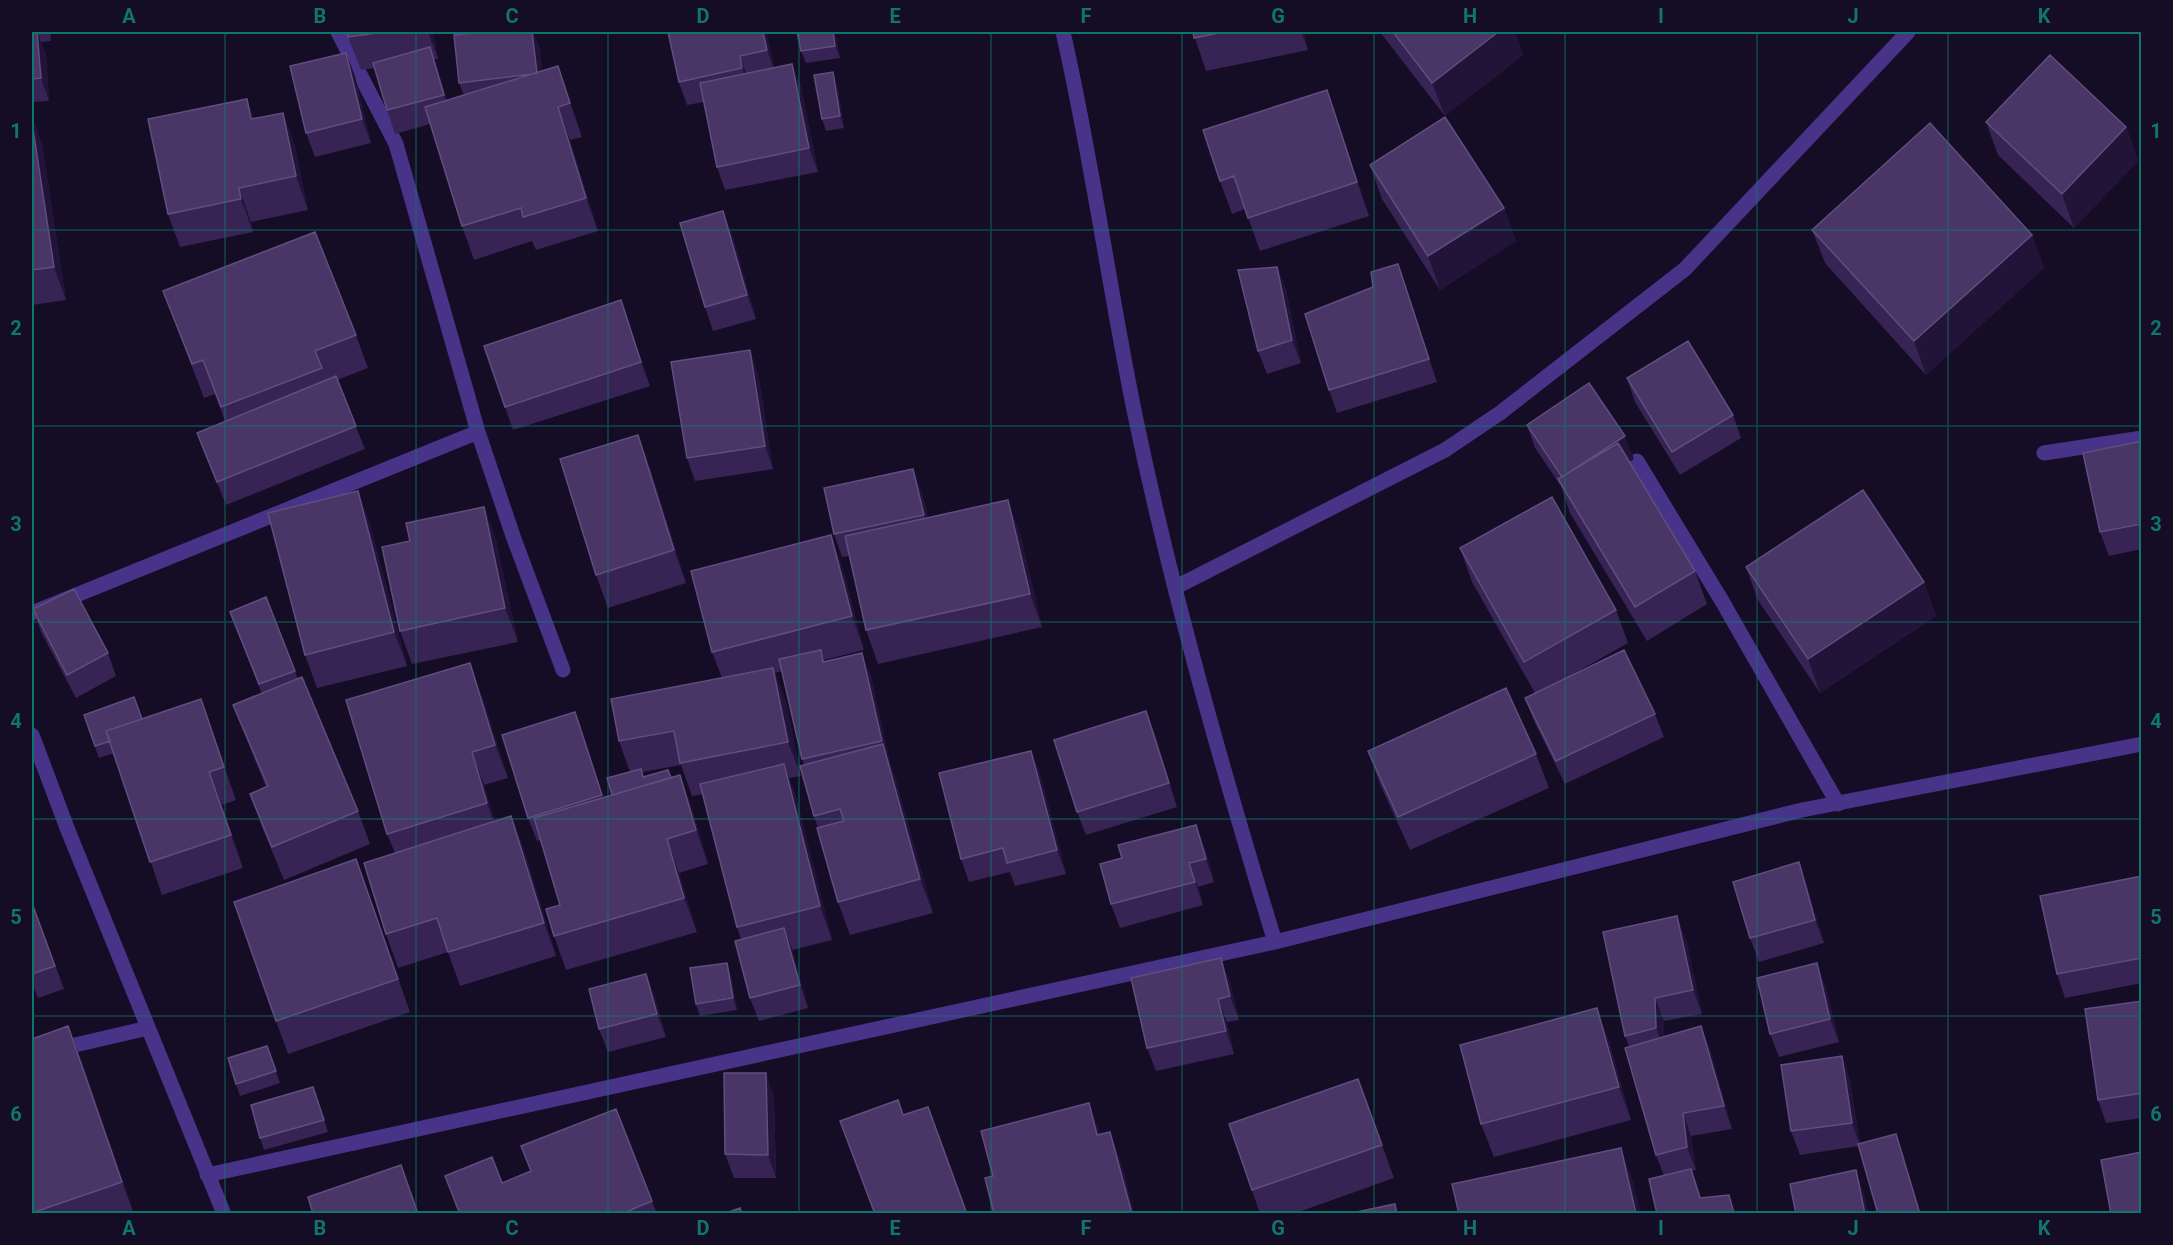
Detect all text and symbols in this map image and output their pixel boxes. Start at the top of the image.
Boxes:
text: A [122,4,136,28]
text: B [314,4,326,28]
text: C [505,4,519,28]
text: D [697,4,710,28]
text: E [889,4,901,28]
text: F [1081,4,1092,28]
text: G [1271,4,1285,28]
text: H [1463,4,1477,28]
text: I [1658,4,1664,28]
text: J [1847,4,1859,28]
text: K [2038,4,2051,28]
text: 1 [10,119,22,143]
text: 1 [2150,119,2162,143]
text: 2 [10,316,22,340]
text: 2 [2150,316,2162,340]
text: 3 [10,512,22,536]
text: 3 [2150,512,2162,536]
text: 4 [10,709,22,733]
text: 4 [2150,709,2162,733]
text: 5 [10,905,22,929]
text: 5 [2150,905,2162,929]
text: 6 [10,1102,22,1126]
text: 6 [2150,1102,2162,1126]
text: A [122,1216,136,1240]
text: B [314,1216,326,1240]
text: C [505,1216,519,1240]
text: D [697,1216,710,1240]
text: E [889,1216,901,1240]
text: F [1081,1216,1092,1240]
text: G [1271,1216,1285,1240]
text: H [1463,1216,1477,1240]
text: I [1658,1216,1664,1240]
text: J [1847,1216,1859,1240]
text: K [2038,1216,2051,1240]

